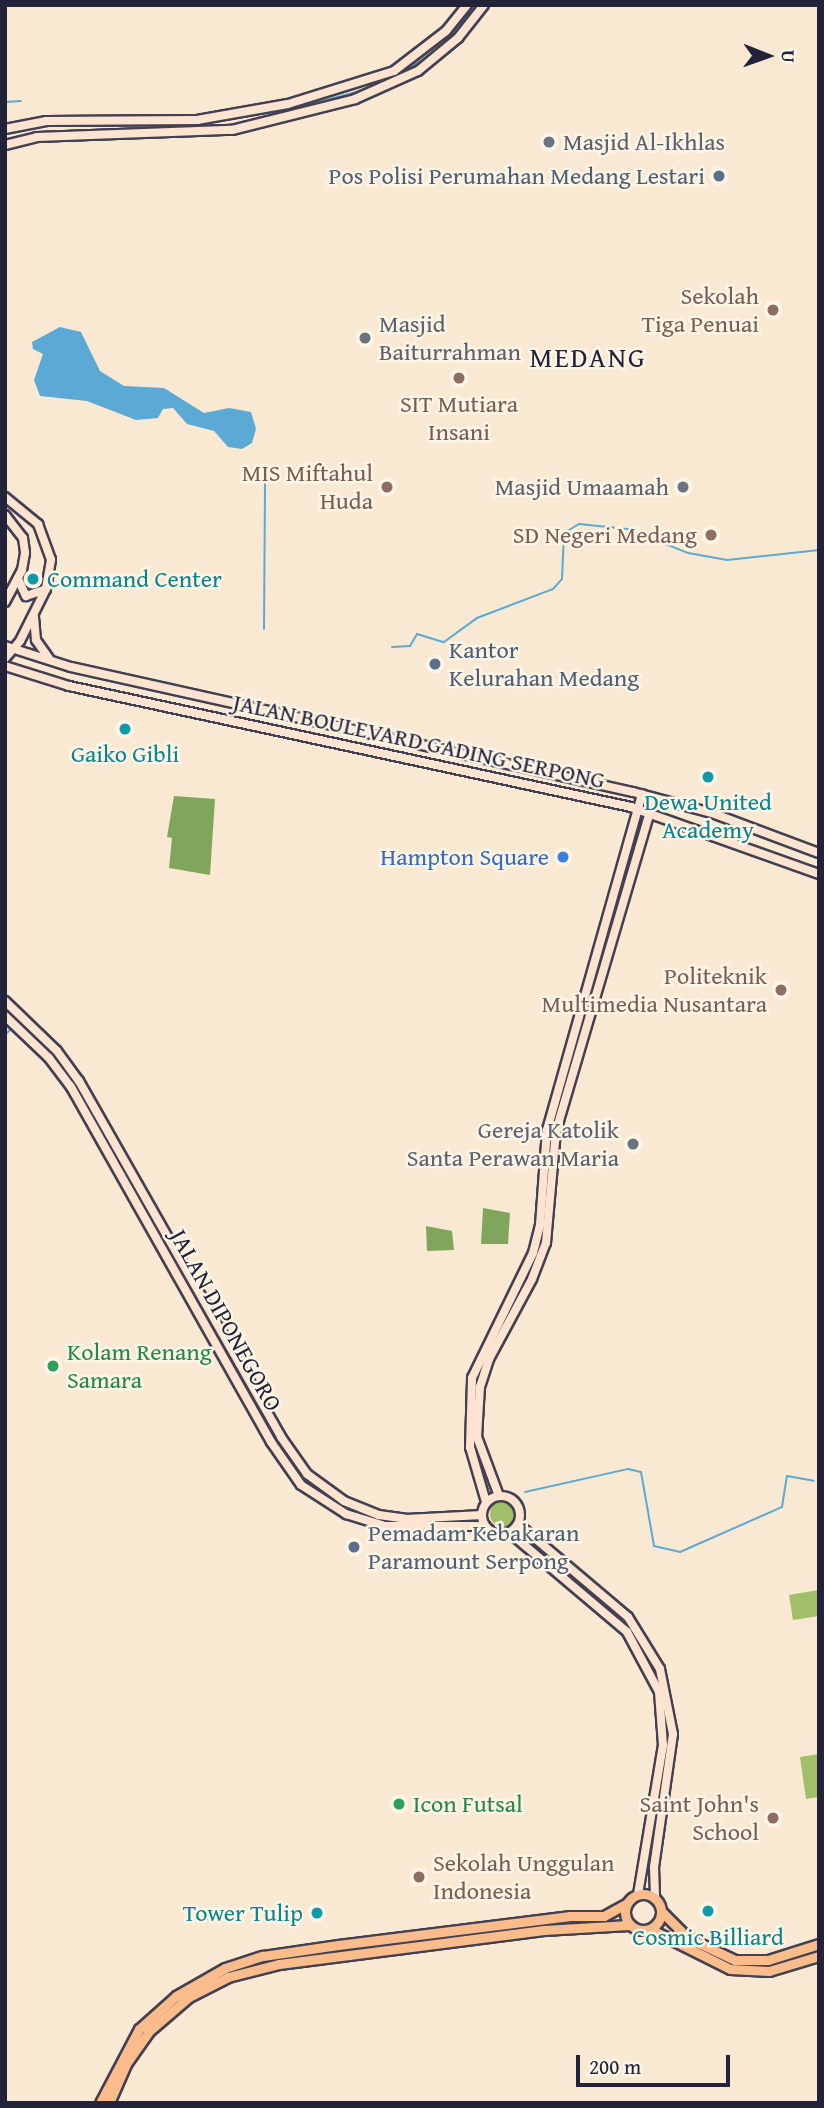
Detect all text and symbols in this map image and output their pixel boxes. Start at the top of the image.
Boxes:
north arrow [733,21,803,91]
text: U [775,50,803,63]
place label: Masjid Al-Ikhlas [563,128,725,156]
marker: Masjid Al-Ikhlas [541,134,557,150]
place label: Pos Polisi Perumahan Medang Lestari [329,162,705,190]
marker: Pos Polisi Perumahan Medang Lestari [711,168,727,184]
place label: Sekolah Tiga Penuai [642,282,759,338]
marker: Sekolah Tiga Penuai [765,302,781,318]
place label: Masjid Baiturrahman [379,310,521,366]
marker: Masjid Baiturrahman [357,330,373,346]
district label: MEDANG [530,340,646,374]
marker: SIT Mutiara Insani [451,370,467,386]
place label: SIT Mutiara Insani [400,390,518,446]
place label: MIS Miftahul Huda [242,459,373,515]
place label: Masjid Umaamah [495,473,669,501]
marker: MIS Miftahul Huda [379,479,395,495]
marker: Masjid Umaamah [675,479,691,495]
place label: SD Negeri Medang [513,521,697,549]
marker: SD Negeri Medang [703,527,719,543]
place label: Command Center [47,565,222,593]
marker: Command Center [25,571,41,587]
place label: Kantor Kelurahan Medang [449,636,639,692]
marker: Kantor Kelurahan Medang [427,656,443,672]
street label: JALAN BOULEVARD GADING SERPONG [230,687,608,795]
marker: Gaiko Gibli [117,721,133,737]
place label: Gaiko Gibli [71,740,179,768]
marker: Dewa United Academy [700,769,716,785]
place label: Dewa United Academy [644,788,772,844]
place label: Hampton Square [380,843,549,871]
marker: Hampton Square [555,849,571,865]
place label: Politeknik Multimedia Nusantara [542,962,767,1018]
marker: Politeknik Multimedia Nusantara [773,982,789,998]
place label: Gereja Katolik Santa Perawan Maria [407,1116,619,1172]
marker: Gereja Katolik Santa Perawan Maria [625,1136,641,1152]
street label: JALAN DIPONEGORO [164,1224,288,1416]
place label: Kolam Renang Samara [67,1338,212,1394]
marker: Kolam Renang Samara [45,1358,61,1374]
place label: Pemadam Kebakaran Paramount Serpong [368,1519,579,1575]
marker: Pemadam Kebakaran Paramount Serpong [346,1539,362,1555]
place label: Icon Futsal [413,1790,523,1818]
place label: Saint John's School [640,1790,759,1846]
marker: Icon Futsal [391,1796,407,1812]
marker: Saint John's School [765,1810,781,1826]
place label: Sekolah Unggulan Indonesia [433,1849,614,1905]
marker: Sekolah Unggulan Indonesia [411,1869,427,1885]
place label: Tower Tulip [183,1899,303,1927]
marker: Cosmic Billiard [700,1903,716,1919]
marker: Tower Tulip [309,1905,325,1921]
place label: Cosmic Billiard [632,1923,784,1951]
scale bar [579,2042,733,2086]
text: 200 m [589,2051,641,2082]

